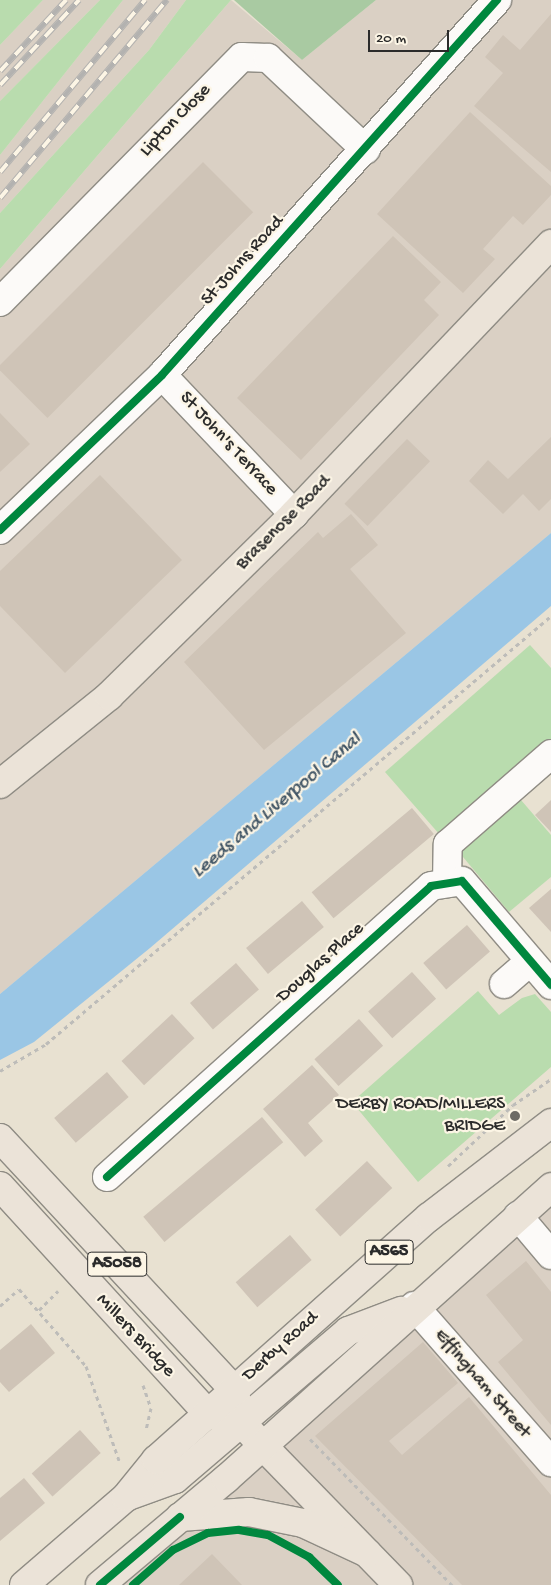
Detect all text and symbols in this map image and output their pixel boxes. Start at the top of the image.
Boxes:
scale bar [371,20,452,52]
text: 20 m [376,30,406,48]
street label: Lipton Close [136,80,216,162]
street label: St Johns Road [197,211,289,311]
street label: St John's Terrace [174,387,282,501]
street label: Brasenose Road [232,471,336,575]
water label: Leeds and Liverpool Canal [188,728,366,884]
street label: Douglas Place [273,918,369,1008]
place label: DERBY ROAD/MILLERS BRIDGE [336,1094,505,1138]
marker: DERBY ROAD/MILLERS BRIDGE [509,1110,521,1122]
road number: A565 [364,1236,414,1268]
road number: A5058 [87,1248,147,1280]
street label: Millers Bridge [91,1289,179,1383]
street label: Derby Road [238,1307,324,1387]
street label: Effingham Street [429,1325,535,1443]

